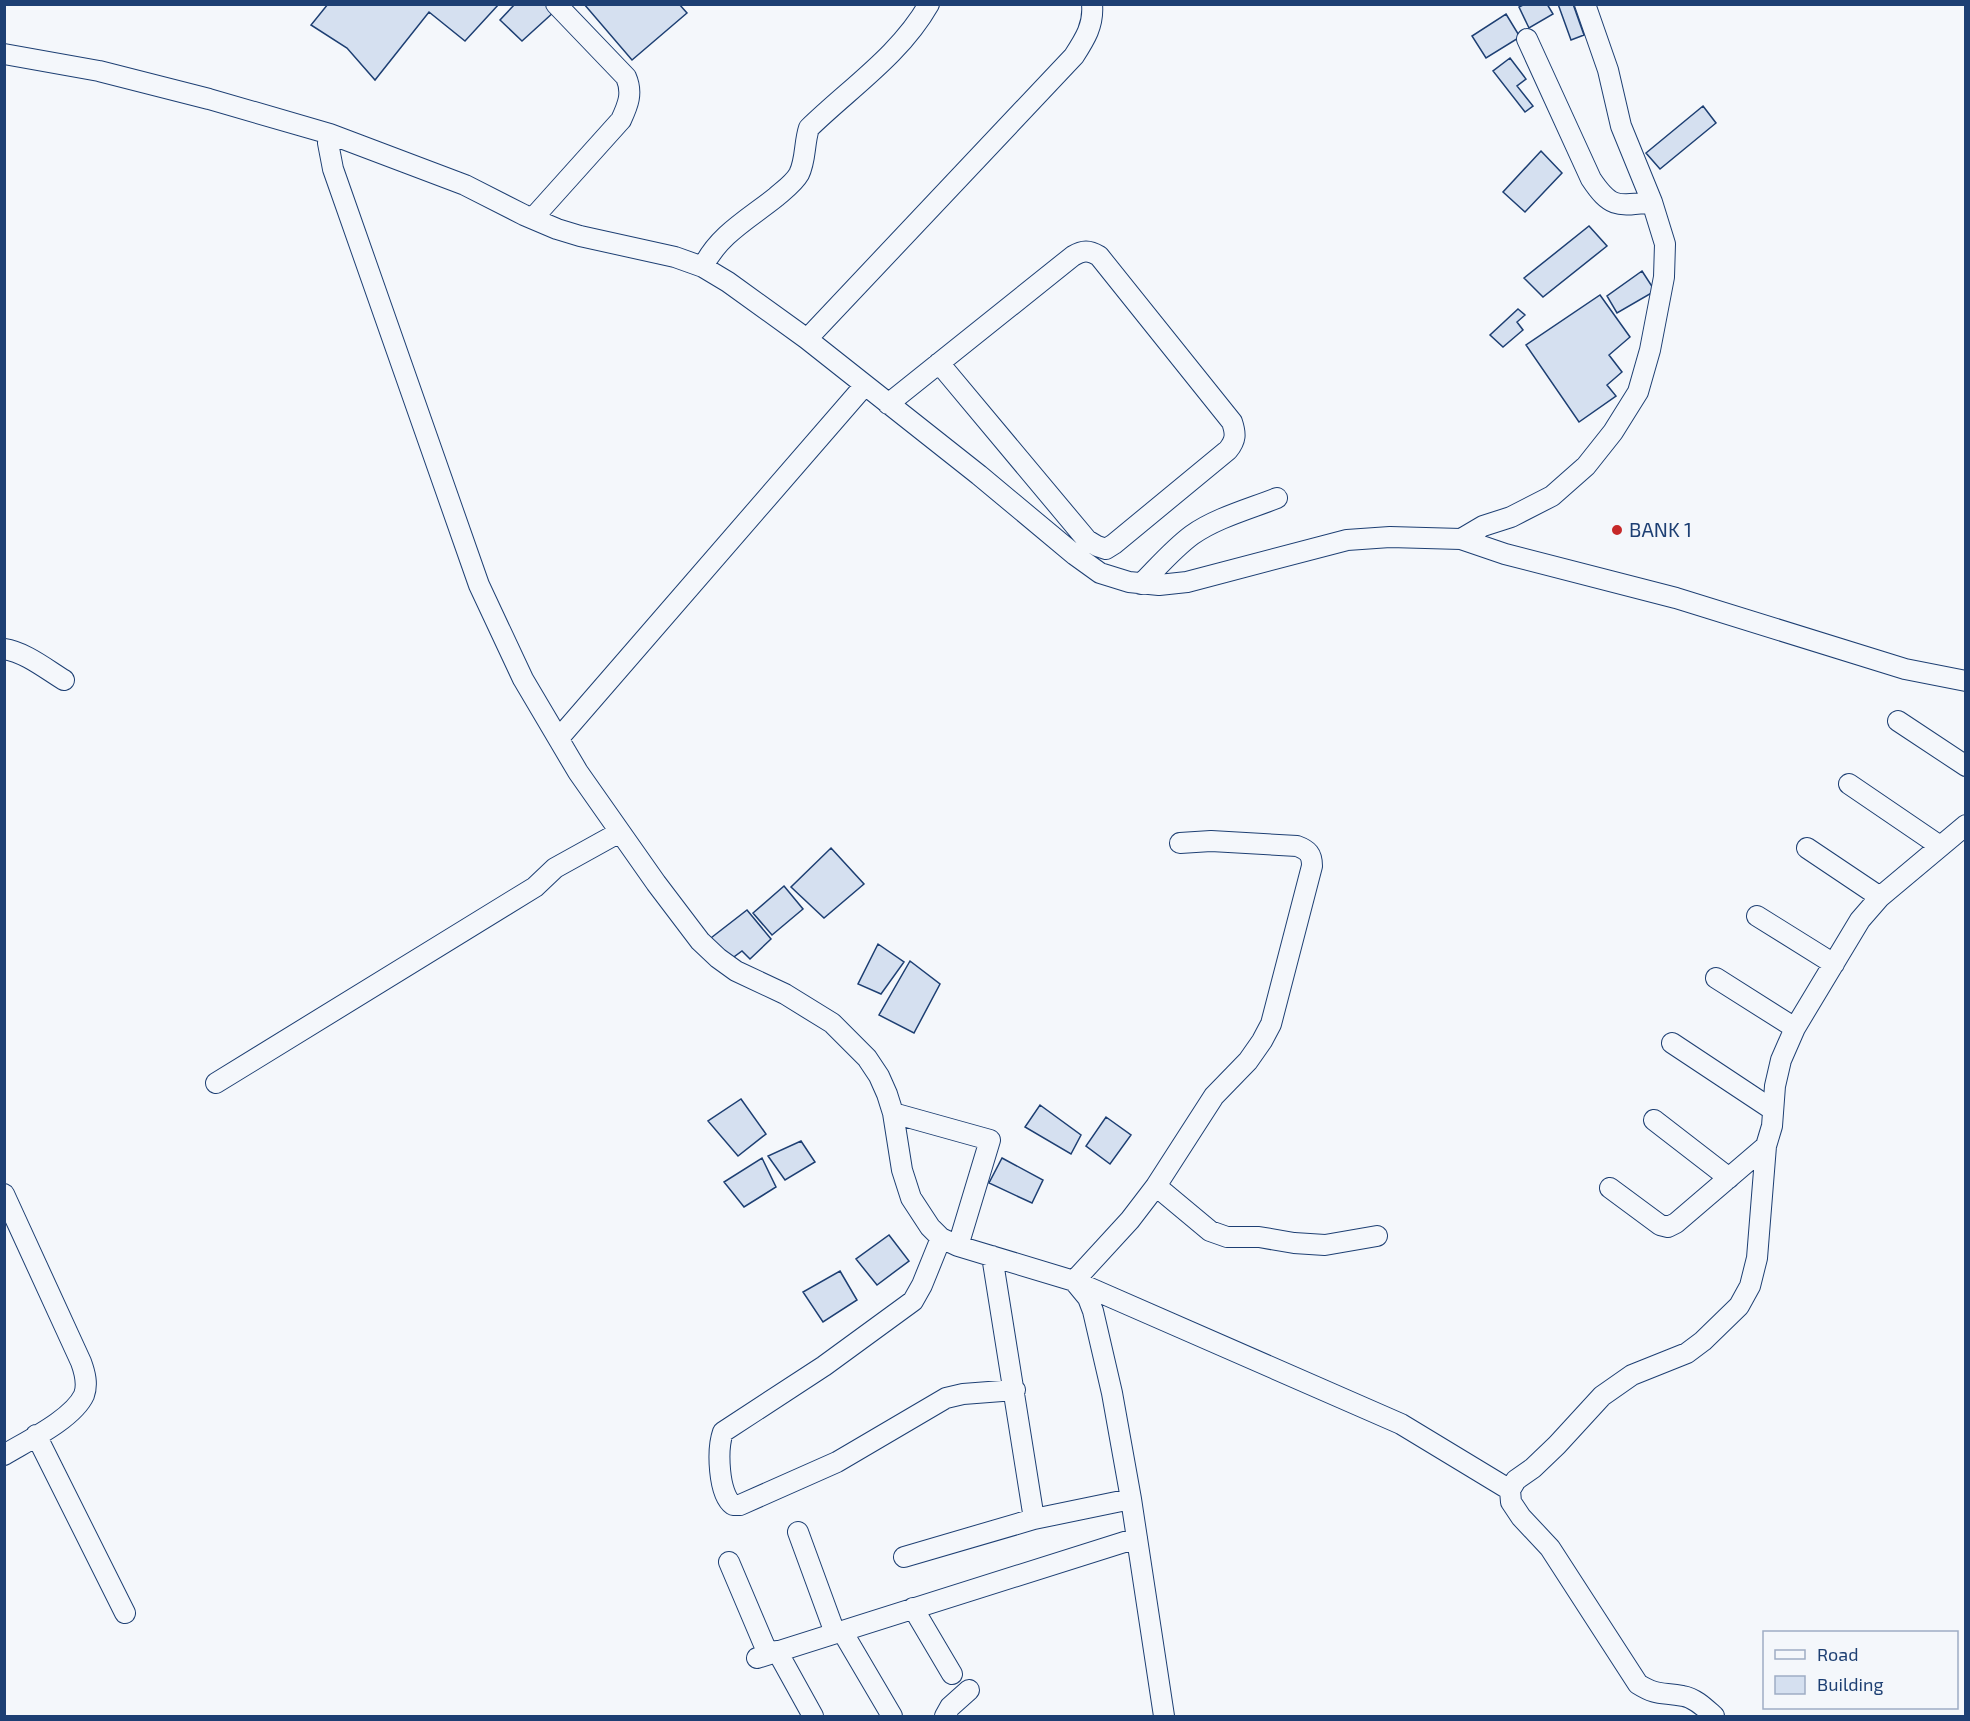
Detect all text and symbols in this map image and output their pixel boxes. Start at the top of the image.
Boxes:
place label: BANK 1 [1629,517,1692,541]
marker: BANK 1 [1610,523,1624,537]
legend [1763,1631,1958,1709]
text: Road [1817,1643,1858,1665]
text: Building [1817,1673,1884,1695]

